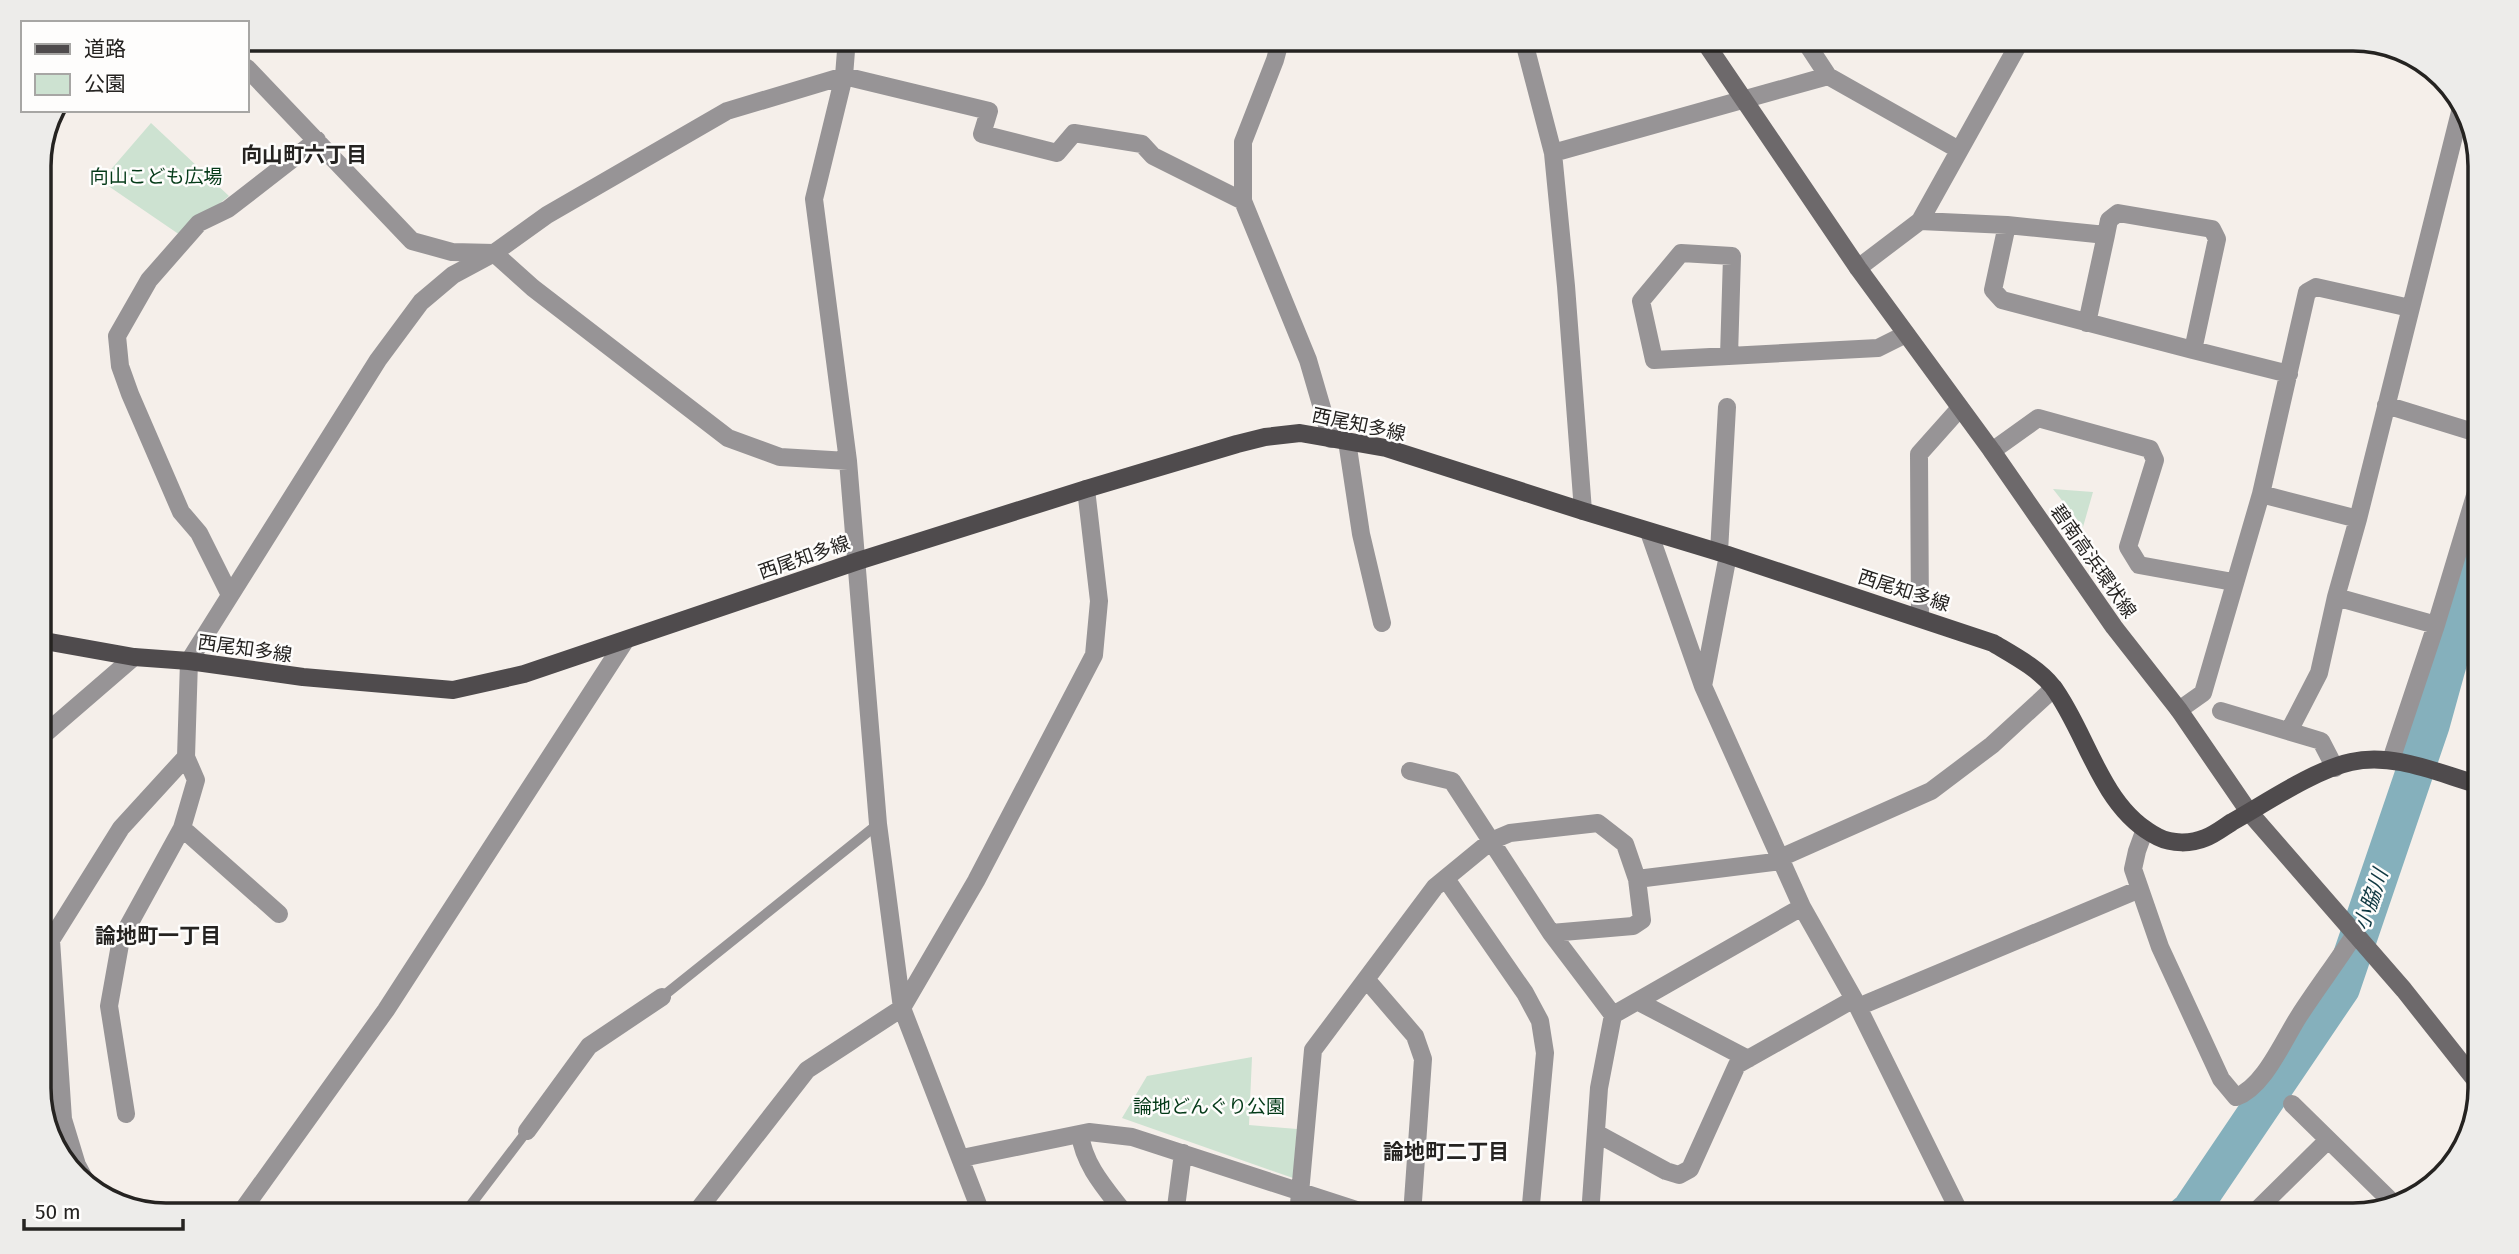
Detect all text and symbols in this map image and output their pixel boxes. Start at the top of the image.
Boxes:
legend [21,21,248,112]
text: 道路 [84,36,126,62]
text: 公園 [84,71,126,97]
district label: 向山町六丁目 [241,142,367,168]
park label: 向山こども広場 [89,165,223,188]
street label: 西尾知多線 [1310,403,1408,446]
street label: 碧南高浜環状線 [2046,500,2141,622]
street label: 西尾知多線 [755,531,853,584]
street label: 西尾知多線 [1855,565,1953,616]
street label: 西尾知多線 [196,630,294,666]
water label: 小脇川 [2348,864,2394,934]
district label: 論地町一丁目 [95,923,221,949]
park label: 論地どんぐり公園 [1133,1095,1285,1118]
district label: 論地町二丁目 [1383,1139,1509,1165]
scale bar [24,1188,184,1232]
text: 50 m [35,1199,81,1225]

